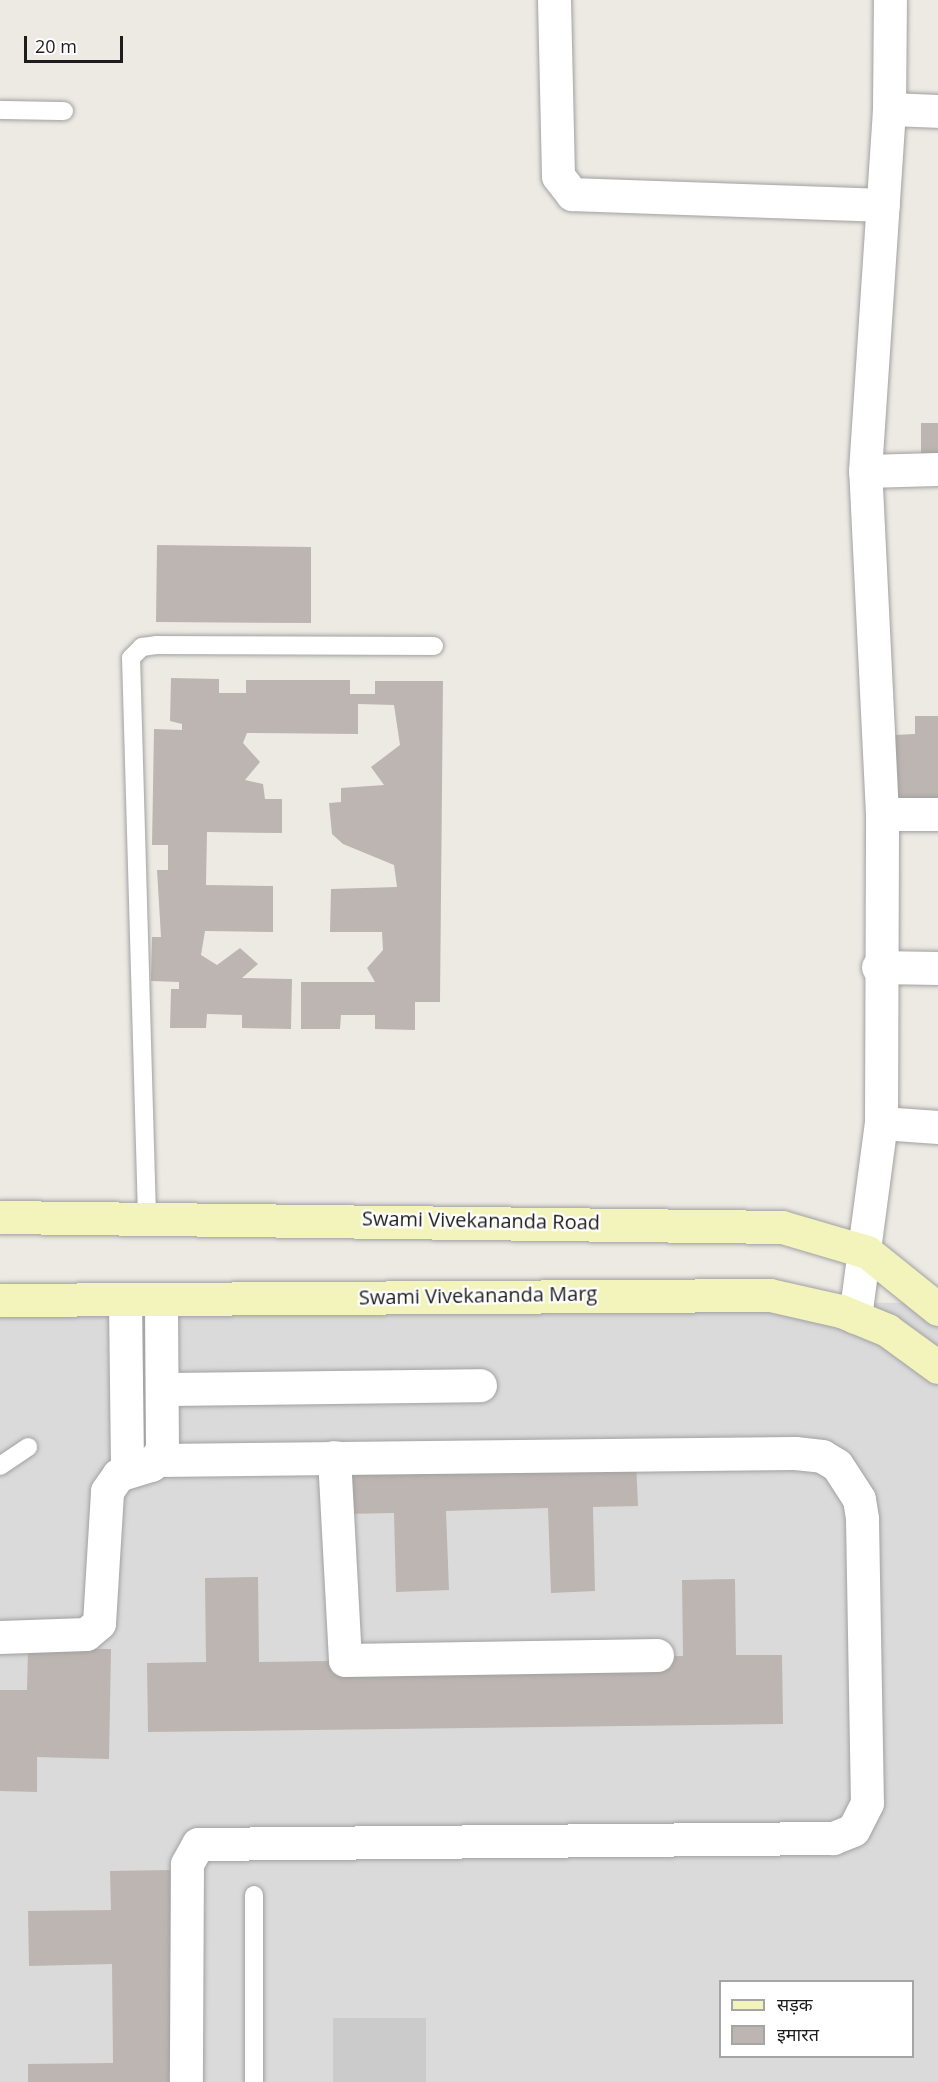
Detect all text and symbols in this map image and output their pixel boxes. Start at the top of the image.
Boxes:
scale bar [27,24,126,62]
text: 20 m [35,34,77,58]
street label: Swami Vivekananda Road [362,1206,600,1234]
street label: Swami Vivekananda Marg [359,1281,597,1309]
legend [719,1980,914,2058]
text: सड़क [777,1992,813,2016]
text: इमारत [777,2022,819,2046]

